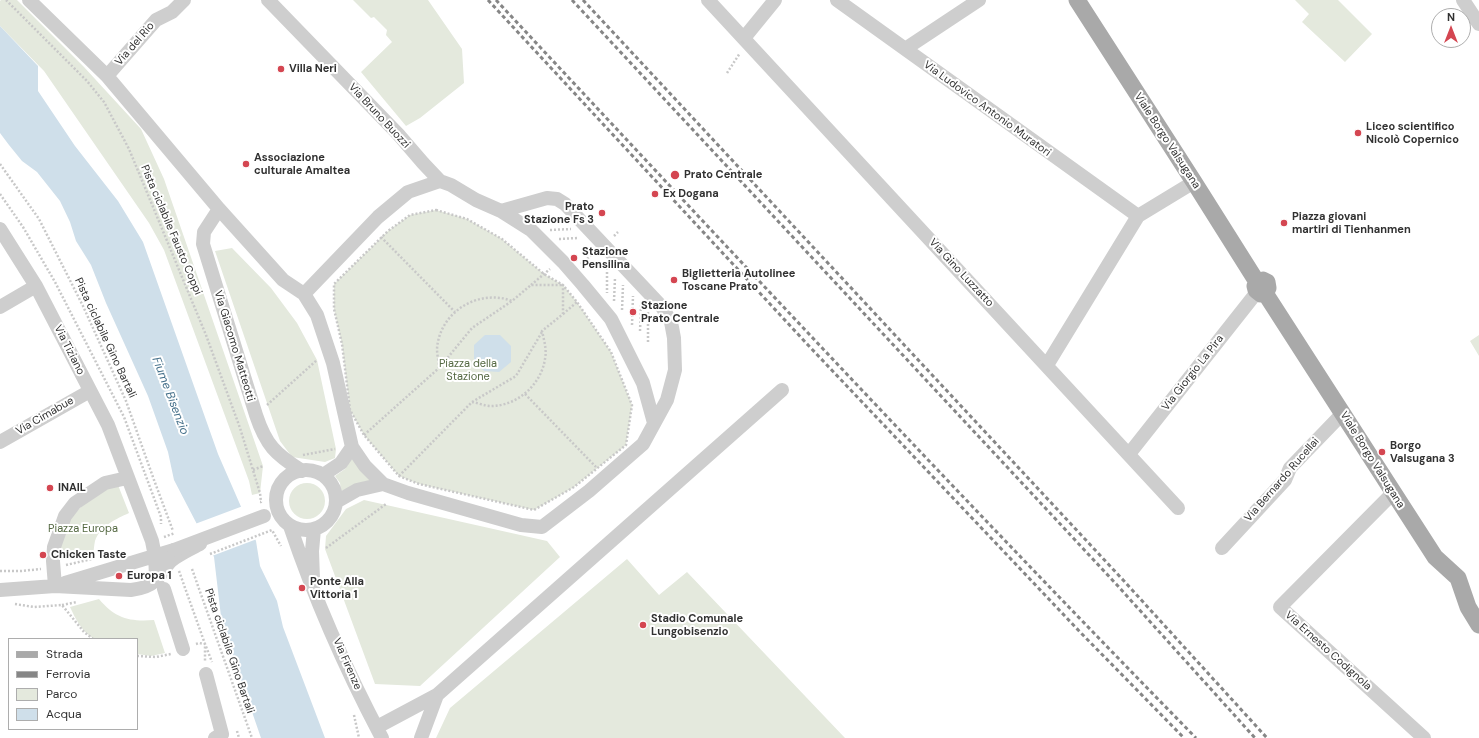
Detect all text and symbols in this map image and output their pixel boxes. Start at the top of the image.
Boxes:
north arrow [1431,8,1471,48]
text: N [1447,10,1455,24]
street label: Via del Rio [113,20,157,68]
street label: Via Ludovico Antonio Muratori [921,58,1053,160]
place label: Villa Neri [289,62,337,76]
marker: Villa Neri [276,64,286,74]
street label: Via Bruno Buozzi [346,81,412,151]
street label: Viale Borgo Valsugana [1131,91,1203,191]
place label: Liceo scientifico Nicolò Copernico [1366,120,1459,146]
marker: Liceo scientifico Nicolò Copernico [1353,128,1363,138]
place label: Associazione culturale Amaltea [254,151,350,177]
marker: Associazione culturale Amaltea [241,159,251,169]
street label: Pista ciclabile Fausto Coppi [138,163,204,297]
place label: Prato Centrale [684,168,762,182]
marker: Prato Centrale [669,169,681,181]
place label: Ex Dogana [663,187,719,201]
marker: Ex Dogana [650,189,660,199]
place label: Prato Stazione Fs 3 [524,200,594,226]
marker: Prato Stazione Fs 3 [597,208,607,218]
place label: Piazza giovani martiri di Tienhanmen [1292,210,1411,236]
marker: Piazza giovani martiri di Tienhanmen [1279,218,1289,228]
street label: Via Gino Luzzatto [926,236,996,310]
place label: Stazione Pensilina [582,245,630,271]
marker: Stazione Pensilina [569,253,579,263]
place label: Biglietteria Autolinee Toscane Prato [682,267,795,293]
marker: Biglietteria Autolinee Toscane Prato [669,275,679,285]
street label: Pista ciclabile Gino Bartali [71,276,139,400]
street label: Via Giacomo Matteotti [211,289,257,403]
place label: Stazione Prato Centrale [641,299,719,325]
marker: Stazione Prato Centrale [628,307,638,317]
street label: Via Tiziano [51,323,87,377]
street label: Via Giorgio La Pira [1159,333,1227,413]
water label: Fiume Bisenzio [149,355,191,437]
park label: Piazza della Stazione [439,357,497,383]
street label: Via Cimabue [14,394,76,438]
street label: Viale Borgo Valsugana [1337,409,1407,511]
street label: Via Bernardo Rucellai [1242,435,1322,525]
place label: Borgo Valsugana 3 [1390,439,1455,465]
marker: Borgo Valsugana 3 [1377,447,1387,457]
place label: INAIL [58,481,86,495]
marker: INAIL [45,483,55,493]
park label: Piazza Europa [48,522,118,536]
place label: Chicken Taste [51,548,126,562]
marker: Chicken Taste [38,550,48,560]
place label: Europa 1 [127,569,172,583]
marker: Europa 1 [114,571,124,581]
place label: Ponte Alla Vittoria 1 [310,575,364,601]
marker: Ponte Alla Vittoria 1 [297,583,307,593]
street label: Pista ciclabile Gino Bartali [201,587,257,715]
street label: Via Ernesto Codignola [1282,609,1374,693]
place label: Stadio Comunale Lungobisenzio [651,612,743,638]
marker: Stadio Comunale Lungobisenzio [638,620,648,630]
street label: Via Firenze [330,636,364,692]
legend [8,638,138,730]
text: Strada [46,646,83,662]
text: Ferrovia [46,666,90,682]
text: Parco [46,686,77,702]
text: Acqua [46,706,81,722]

